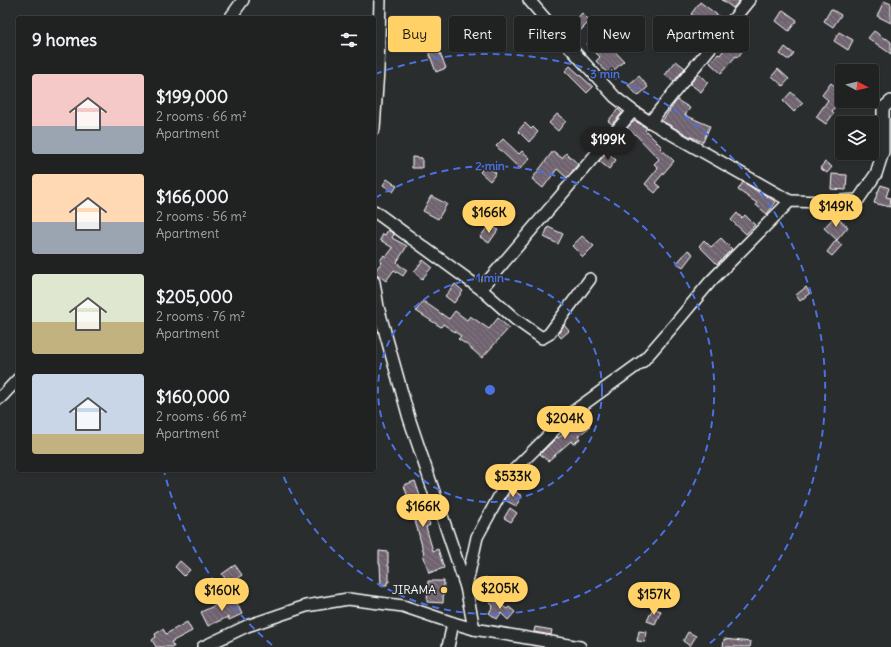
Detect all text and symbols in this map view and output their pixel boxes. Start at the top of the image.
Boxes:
chip: Buy [388,16,441,52]
chip: Rent [449,16,506,52]
chip: Filters [514,16,580,52]
chip: New [588,16,645,52]
chip: Apartment [653,16,749,52]
text: 9 homes [32,29,97,51]
icon: filters [338,29,360,51]
north arrow [835,64,879,108]
map controls [835,64,879,160]
text: 3 min [590,66,620,81]
text: $199,000 [156,86,228,108]
icon: home [64,90,112,138]
text: 2 rooms · 66 m² [156,108,247,125]
button: layers [835,116,879,160]
text: Apartment [156,125,219,142]
pin: $199K [580,127,636,161]
text: $199K [590,131,626,148]
text: 2 min [475,158,505,173]
text: $166,000 [156,186,229,208]
icon: home [64,190,112,238]
pin: $149K [808,194,864,228]
text: $149K [818,198,854,215]
pin: $166K [461,200,517,234]
text: $166K [471,204,507,221]
text: 2 rooms · 56 m² [156,208,247,225]
text: Apartment [156,225,219,242]
text: 1 min [476,270,504,285]
text: $205,000 [156,286,233,308]
icon: home [64,290,112,338]
text: 2 rooms · 76 m² [156,308,245,325]
text: Apartment [156,325,219,342]
centre of rings [483,383,497,397]
text: $160,000 [156,386,230,408]
icon: home [64,390,112,438]
pin: $204K [537,406,593,440]
text: 2 rooms · 66 m² [156,408,247,425]
text: $204K [546,410,584,427]
text: Apartment [156,425,219,442]
pin: $533K [485,464,541,498]
text: $533K [494,468,532,485]
pin: $166K [395,494,451,528]
text: $166K [405,498,441,515]
pin: $205K [472,576,528,610]
pin: $160K [194,578,250,612]
text: $205K [481,580,519,597]
text: $160K [204,582,240,599]
place label: JIRAMA [392,582,436,597]
pin: $157K [626,582,682,616]
marker: JIRAMA [439,585,449,595]
text: $157K [637,586,671,603]

